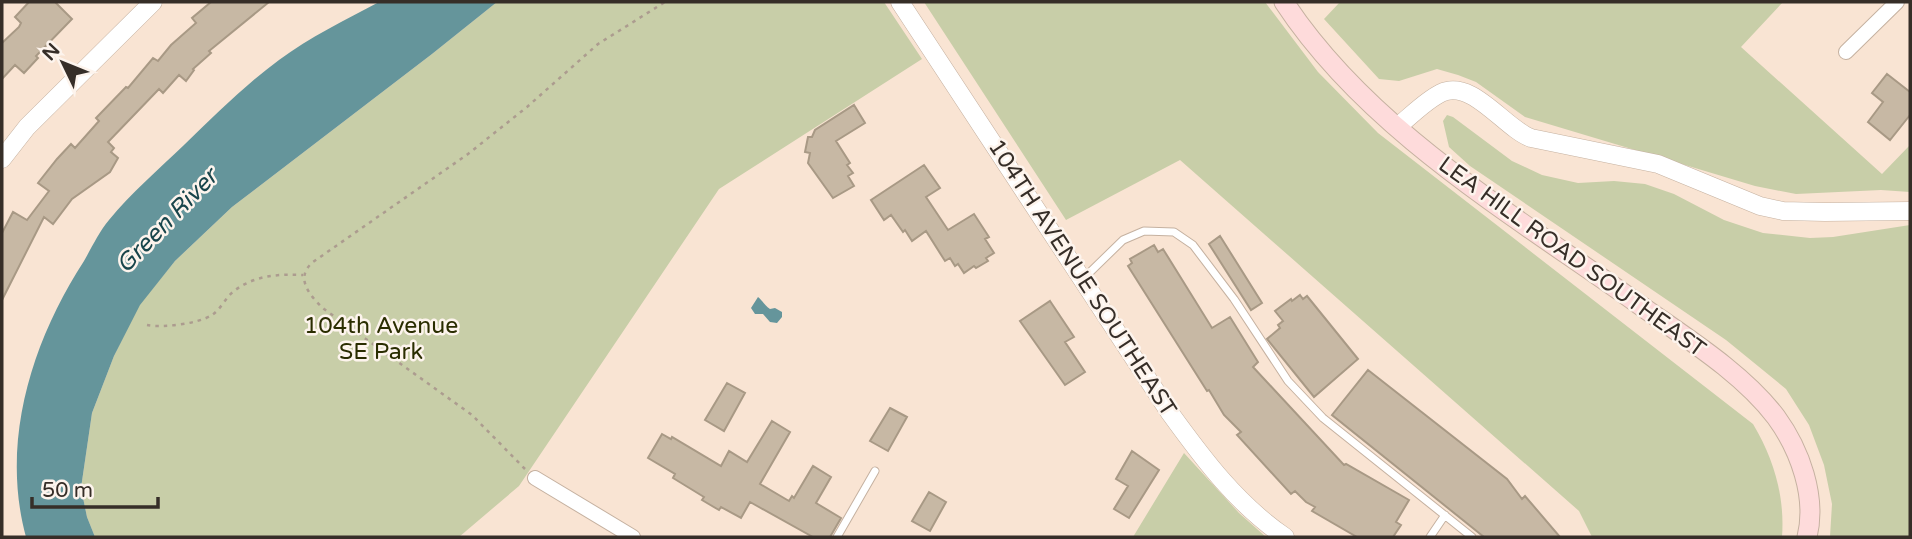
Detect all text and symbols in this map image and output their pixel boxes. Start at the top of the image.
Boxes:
north arrow [28,28,98,98]
text: N [38,39,65,65]
street label: 104TH AVENUE SOUTHEAST [982,134,1182,422]
street label: LEA HILL ROAD SOUTHEAST [1433,151,1711,363]
water label: Green River [110,161,226,279]
park label: 104th Avenue SE Park [304,312,458,366]
scale bar [32,466,158,510]
text: 50 m [42,478,93,503]

